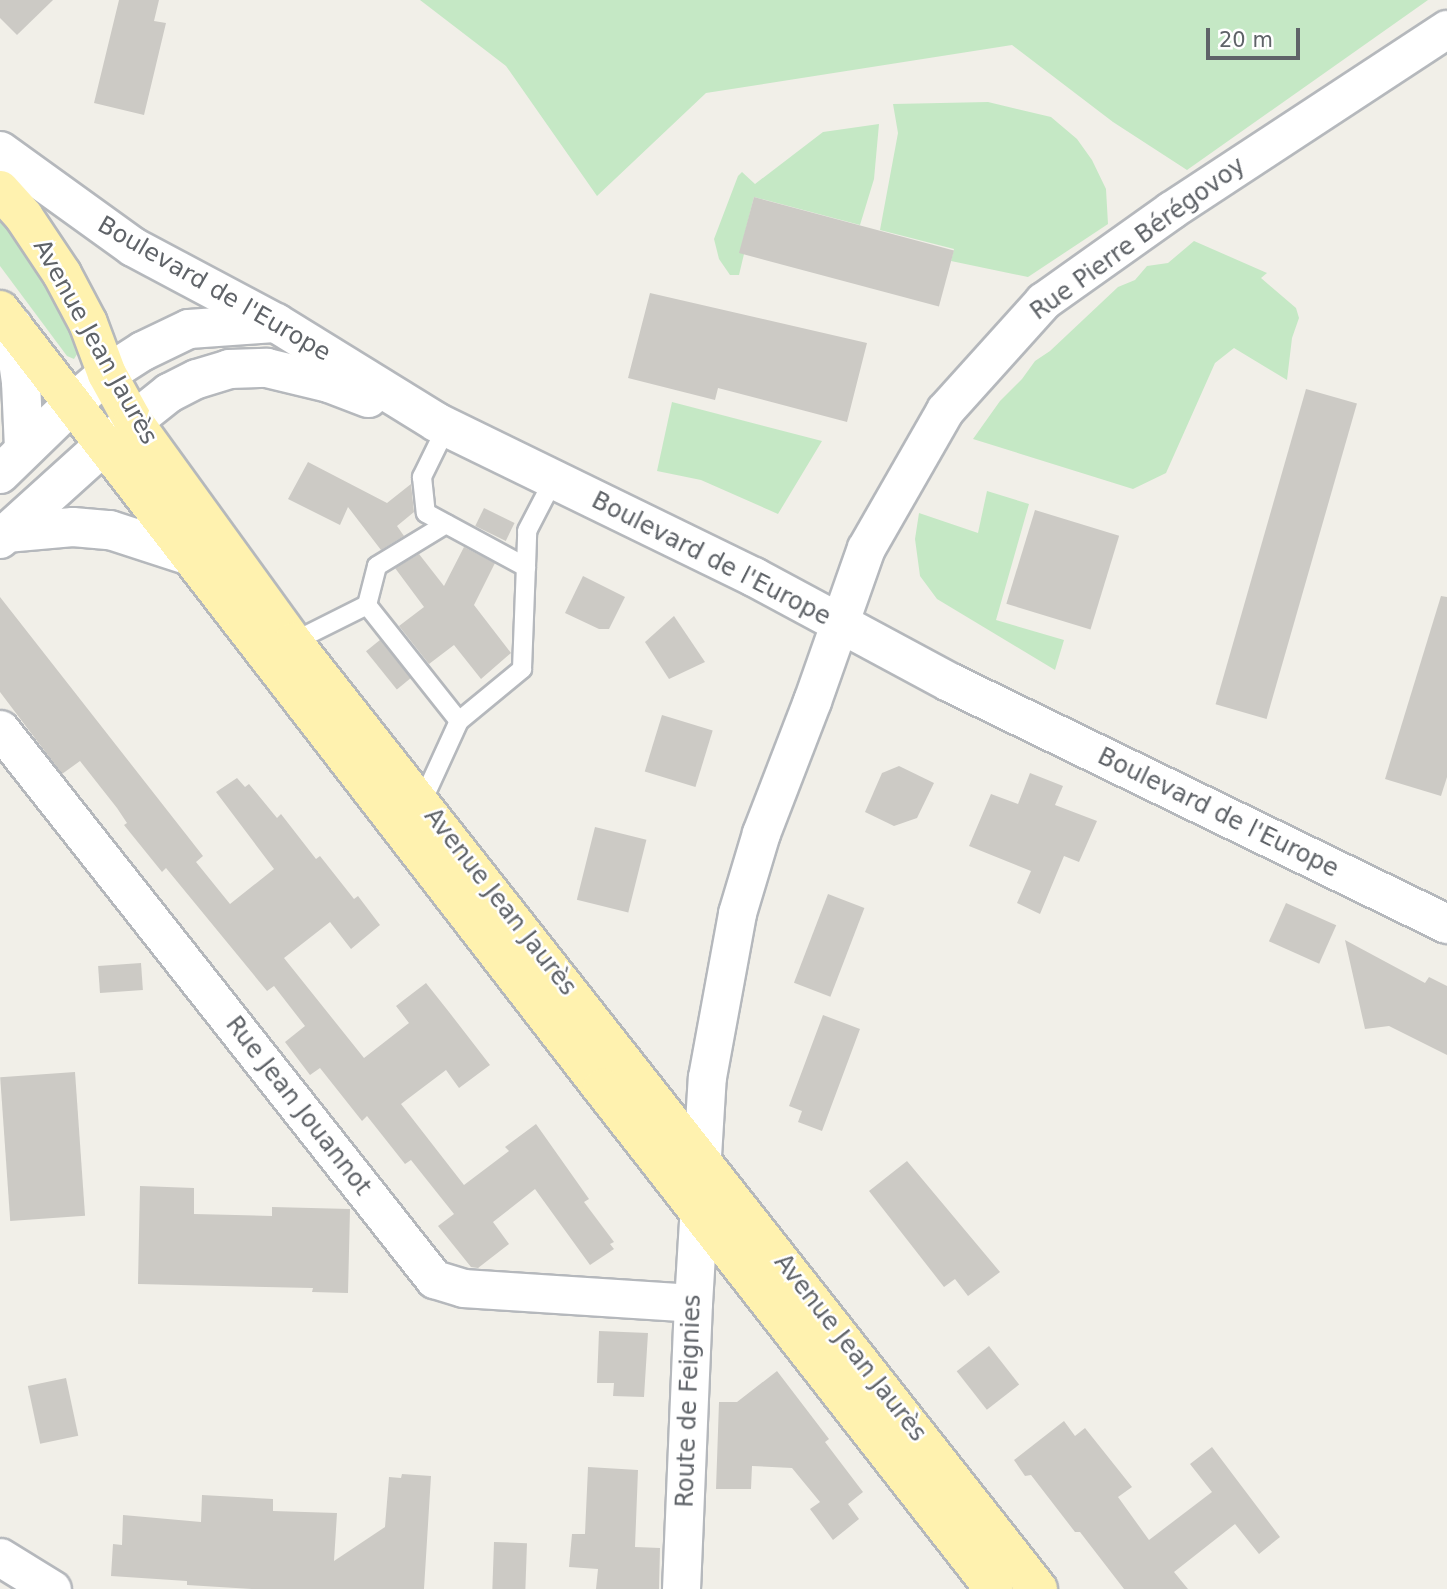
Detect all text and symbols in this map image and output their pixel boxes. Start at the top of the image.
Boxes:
scale bar [1209,14,1304,58]
text: 20 m [1219,28,1273,52]
street label: Rue Pierre Bérégovoy [1025,151,1251,327]
street label: Boulevard de l'Europe [92,210,336,368]
street label: Avenue Jean Jaurès [27,235,163,449]
street label: Boulevard de l'Europe [587,486,835,632]
street label: Boulevard de l'Europe [1093,742,1343,884]
street label: Avenue Jean Jaurès [418,803,582,1001]
street label: Rue Jean Jouannot [219,1011,377,1201]
street label: Avenue Jean Jaurès [768,1249,932,1447]
street label: Route de Feignies [671,1294,707,1508]

